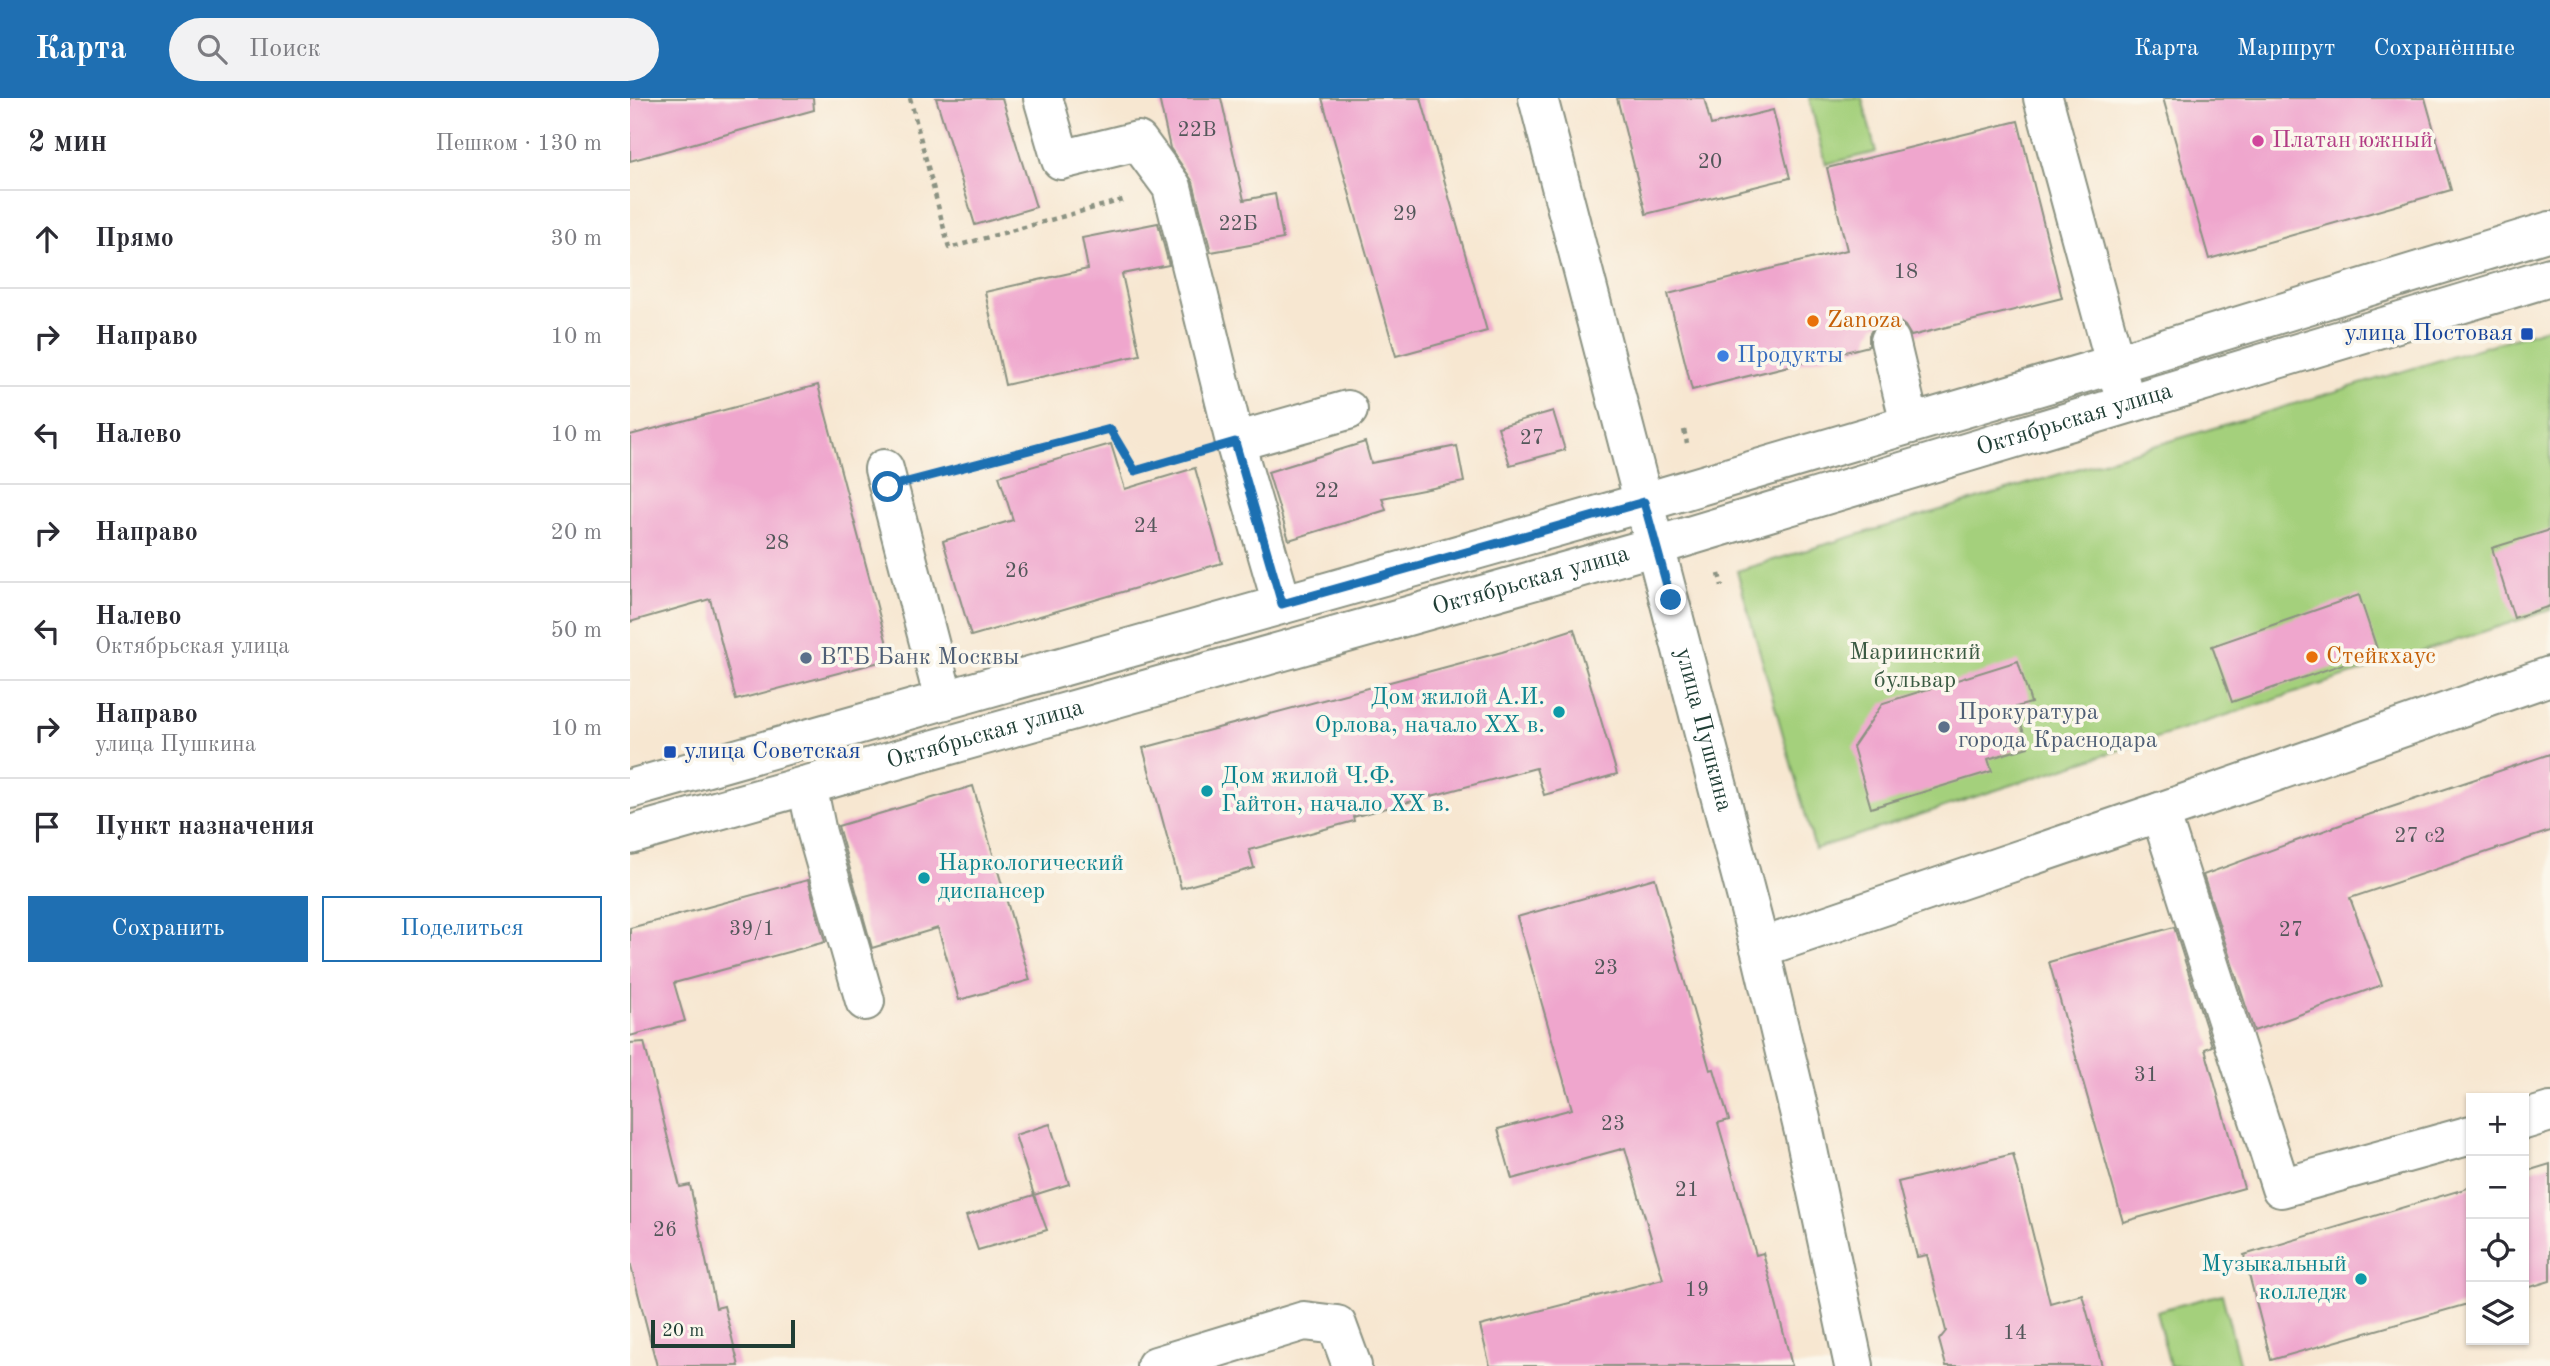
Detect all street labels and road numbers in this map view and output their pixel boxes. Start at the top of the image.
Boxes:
street label: Октябрьская улица [1974,379,2175,461]
street label: Октябрьская улица [1430,542,1632,620]
street label: улица Пушкина [1670,645,1736,814]
street label: Октябрьская улица [884,696,1086,774]

